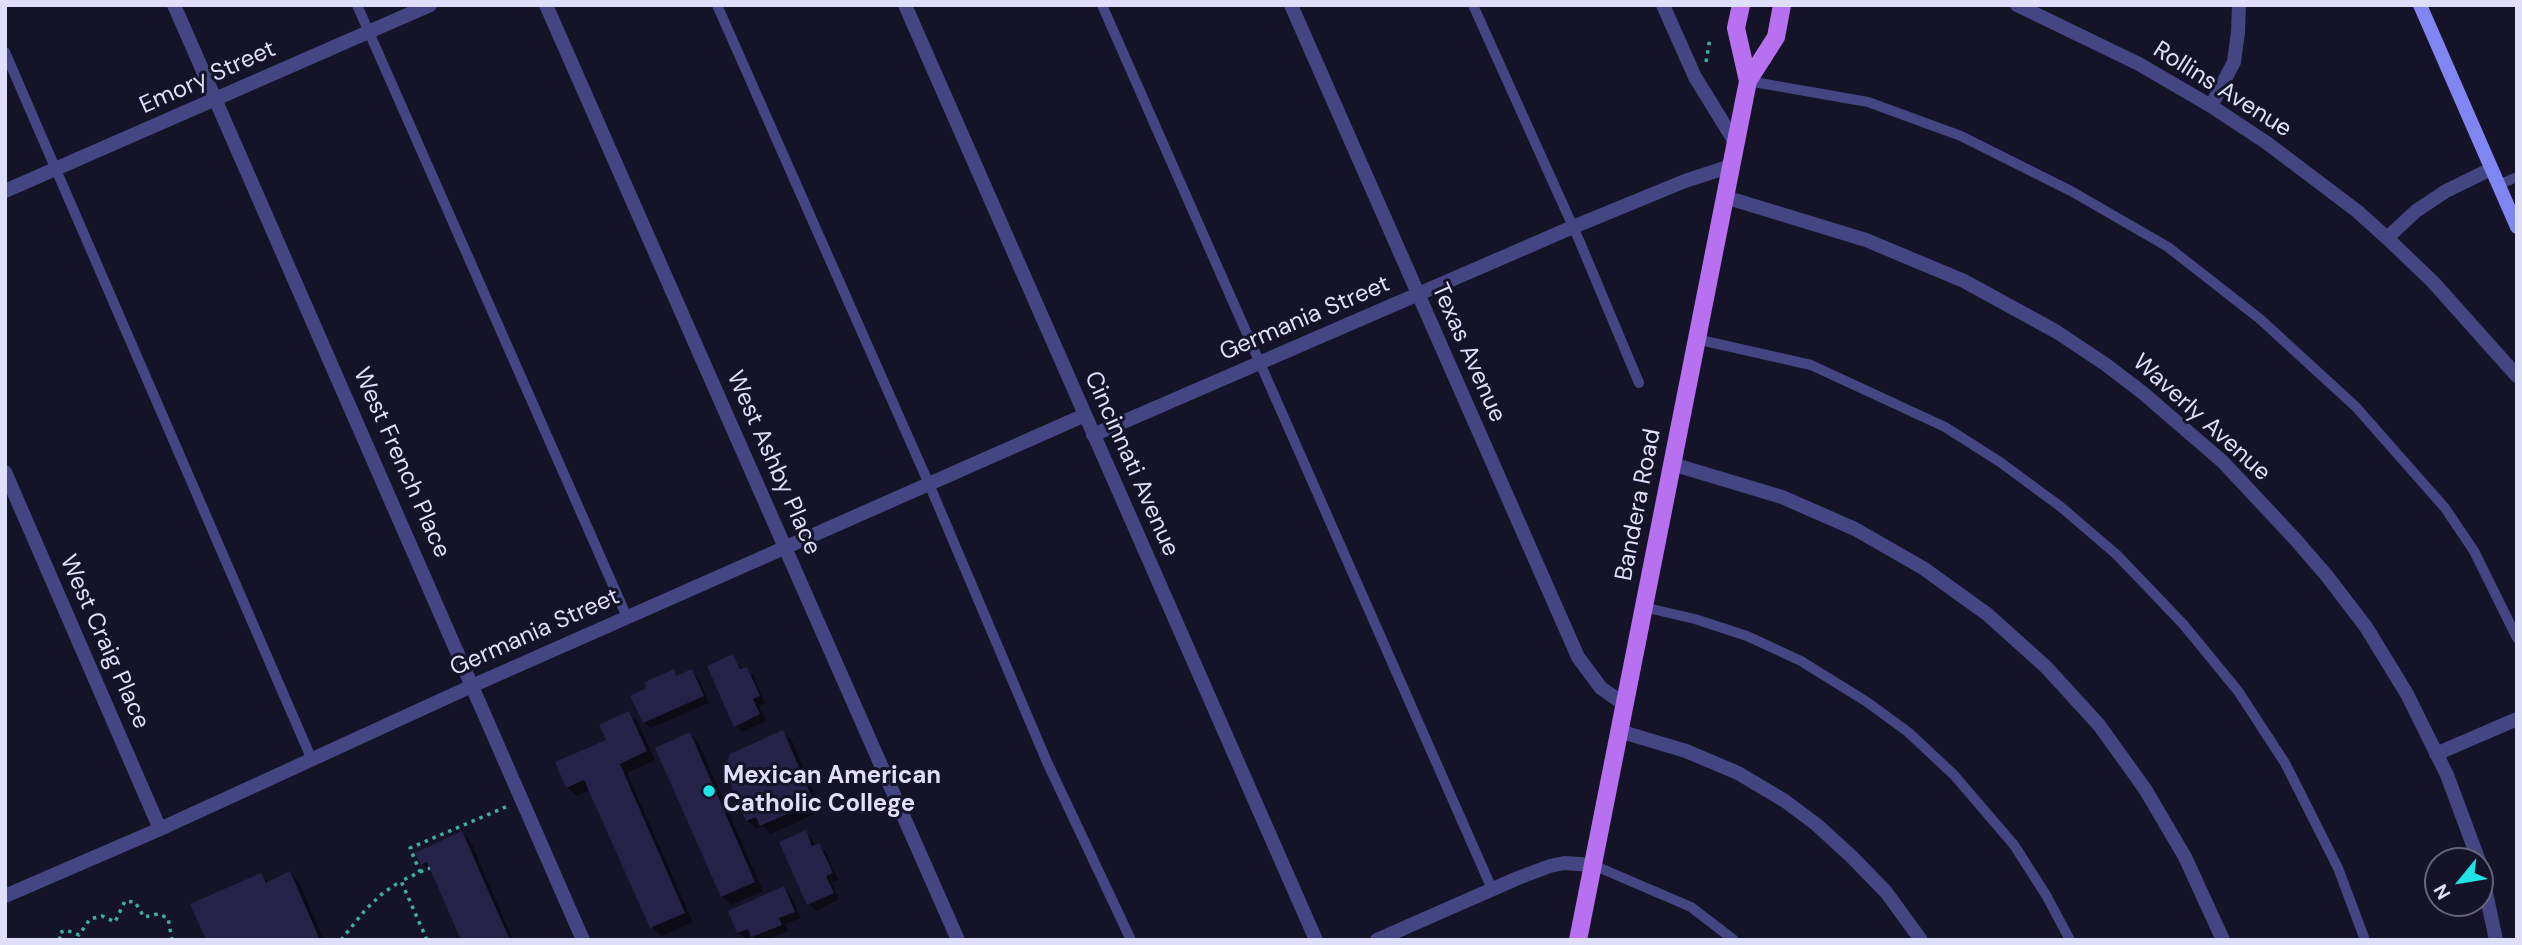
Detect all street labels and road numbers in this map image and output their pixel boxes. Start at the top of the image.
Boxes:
street label: Emory Street [136,35,280,121]
street label: Rollins Avenue [2147,36,2297,144]
street label: Germania Street [1216,270,1394,368]
street label: Texas Avenue [1424,279,1512,427]
street label: Waverly Avenue [2126,348,2276,488]
street label: West French Place [346,363,456,563]
street label: West Ashby Place [720,367,826,559]
street label: Cincinnati Avenue [1077,367,1185,561]
street label: Bandera Road [1610,427,1668,583]
street label: West Craig Place [53,551,155,733]
street label: Germania Street [446,583,624,683]

